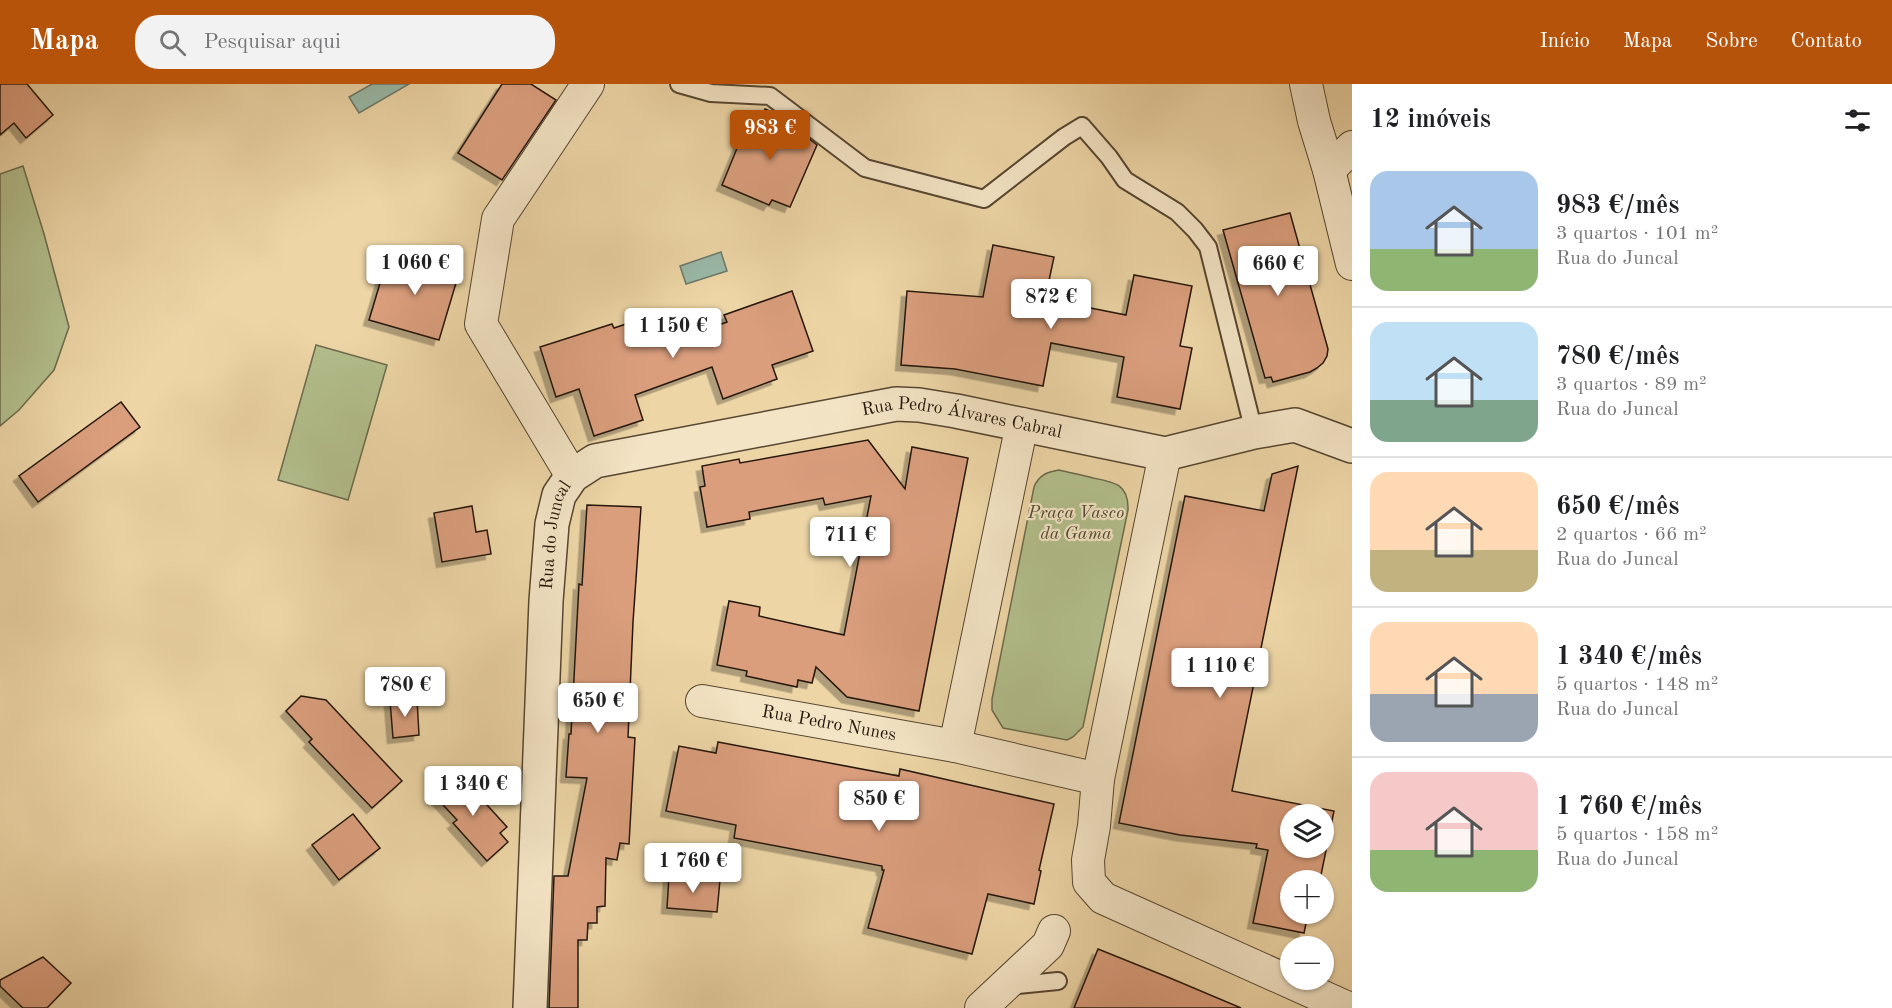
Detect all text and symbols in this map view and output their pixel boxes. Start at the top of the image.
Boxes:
search box [135,15,555,69]
icon: search [156,26,189,59]
text: Mapa [30,28,99,56]
text: Pesquisar aqui [204,31,341,53]
text: Início [1539,31,1590,52]
text: Mapa [1623,31,1672,52]
text: Sobre [1705,31,1758,52]
text: Contato [1791,31,1862,52]
icon: filters [1841,104,1874,137]
text: 12 imóveis [1370,107,1491,133]
pin: 983 € [728,110,812,161]
text: 983 € [744,119,796,139]
text: 983 €/mês [1556,193,1680,219]
icon: home [1418,195,1490,267]
text: 3 quartos · 101 m² [1556,224,1718,244]
pin: 1 060 € [360,245,470,296]
pin: 660 € [1236,246,1320,297]
text: Rua do Juncal [1556,249,1679,269]
text: 1 060 € [380,254,450,274]
text: 660 € [1252,255,1304,275]
pin: 872 € [1009,279,1093,330]
text: 872 € [1025,288,1077,308]
pin: 1 150 € [618,308,728,359]
text: 1 150 € [638,317,708,337]
text: 780 €/mês [1556,344,1680,370]
icon: home [1418,346,1490,418]
text: 3 quartos · 89 m² [1556,375,1707,395]
street label: Rua Pedro Álvares Cabral [860,395,1064,442]
text: Rua do Juncal [1556,400,1679,420]
street label: Rua do Juncal [538,478,575,590]
text: 650 €/mês [1556,494,1680,520]
icon: home [1418,496,1490,568]
park label: Praça Vasco da Gama [1027,504,1124,543]
pin: 711 € [808,517,892,568]
text: 2 quartos · 66 m² [1556,525,1707,545]
text: 711 € [824,526,876,546]
text: Rua do Juncal [1556,550,1679,570]
text: 1 340 €/mês [1556,644,1702,670]
icon: home [1418,646,1490,718]
pin: 1 110 € [1165,648,1275,699]
text: 1 110 € [1185,657,1255,677]
pin: 780 € [363,667,447,718]
text: 5 quartos · 148 m² [1556,675,1718,695]
text: 780 € [379,676,431,696]
pin: 650 € [556,683,640,734]
text: 650 € [572,692,624,712]
text: Rua do Juncal [1556,700,1679,720]
street label: Rua Pedro Nunes [760,703,898,744]
pin: 1 340 € [418,766,528,817]
text: 1 340 € [438,775,508,795]
pin: 850 € [837,781,921,832]
text: 850 € [853,790,905,810]
text: 1 760 €/mês [1556,794,1702,820]
icon: home [1418,796,1490,868]
map controls [1280,804,1334,990]
button: layers [1280,804,1334,858]
text: 5 quartos · 158 m² [1556,825,1718,845]
pin: 1 760 € [638,843,748,894]
text: Rua do Juncal [1556,850,1679,870]
text: 1 760 € [658,852,728,872]
button: + [1280,870,1334,924]
button: − [1280,936,1334,990]

